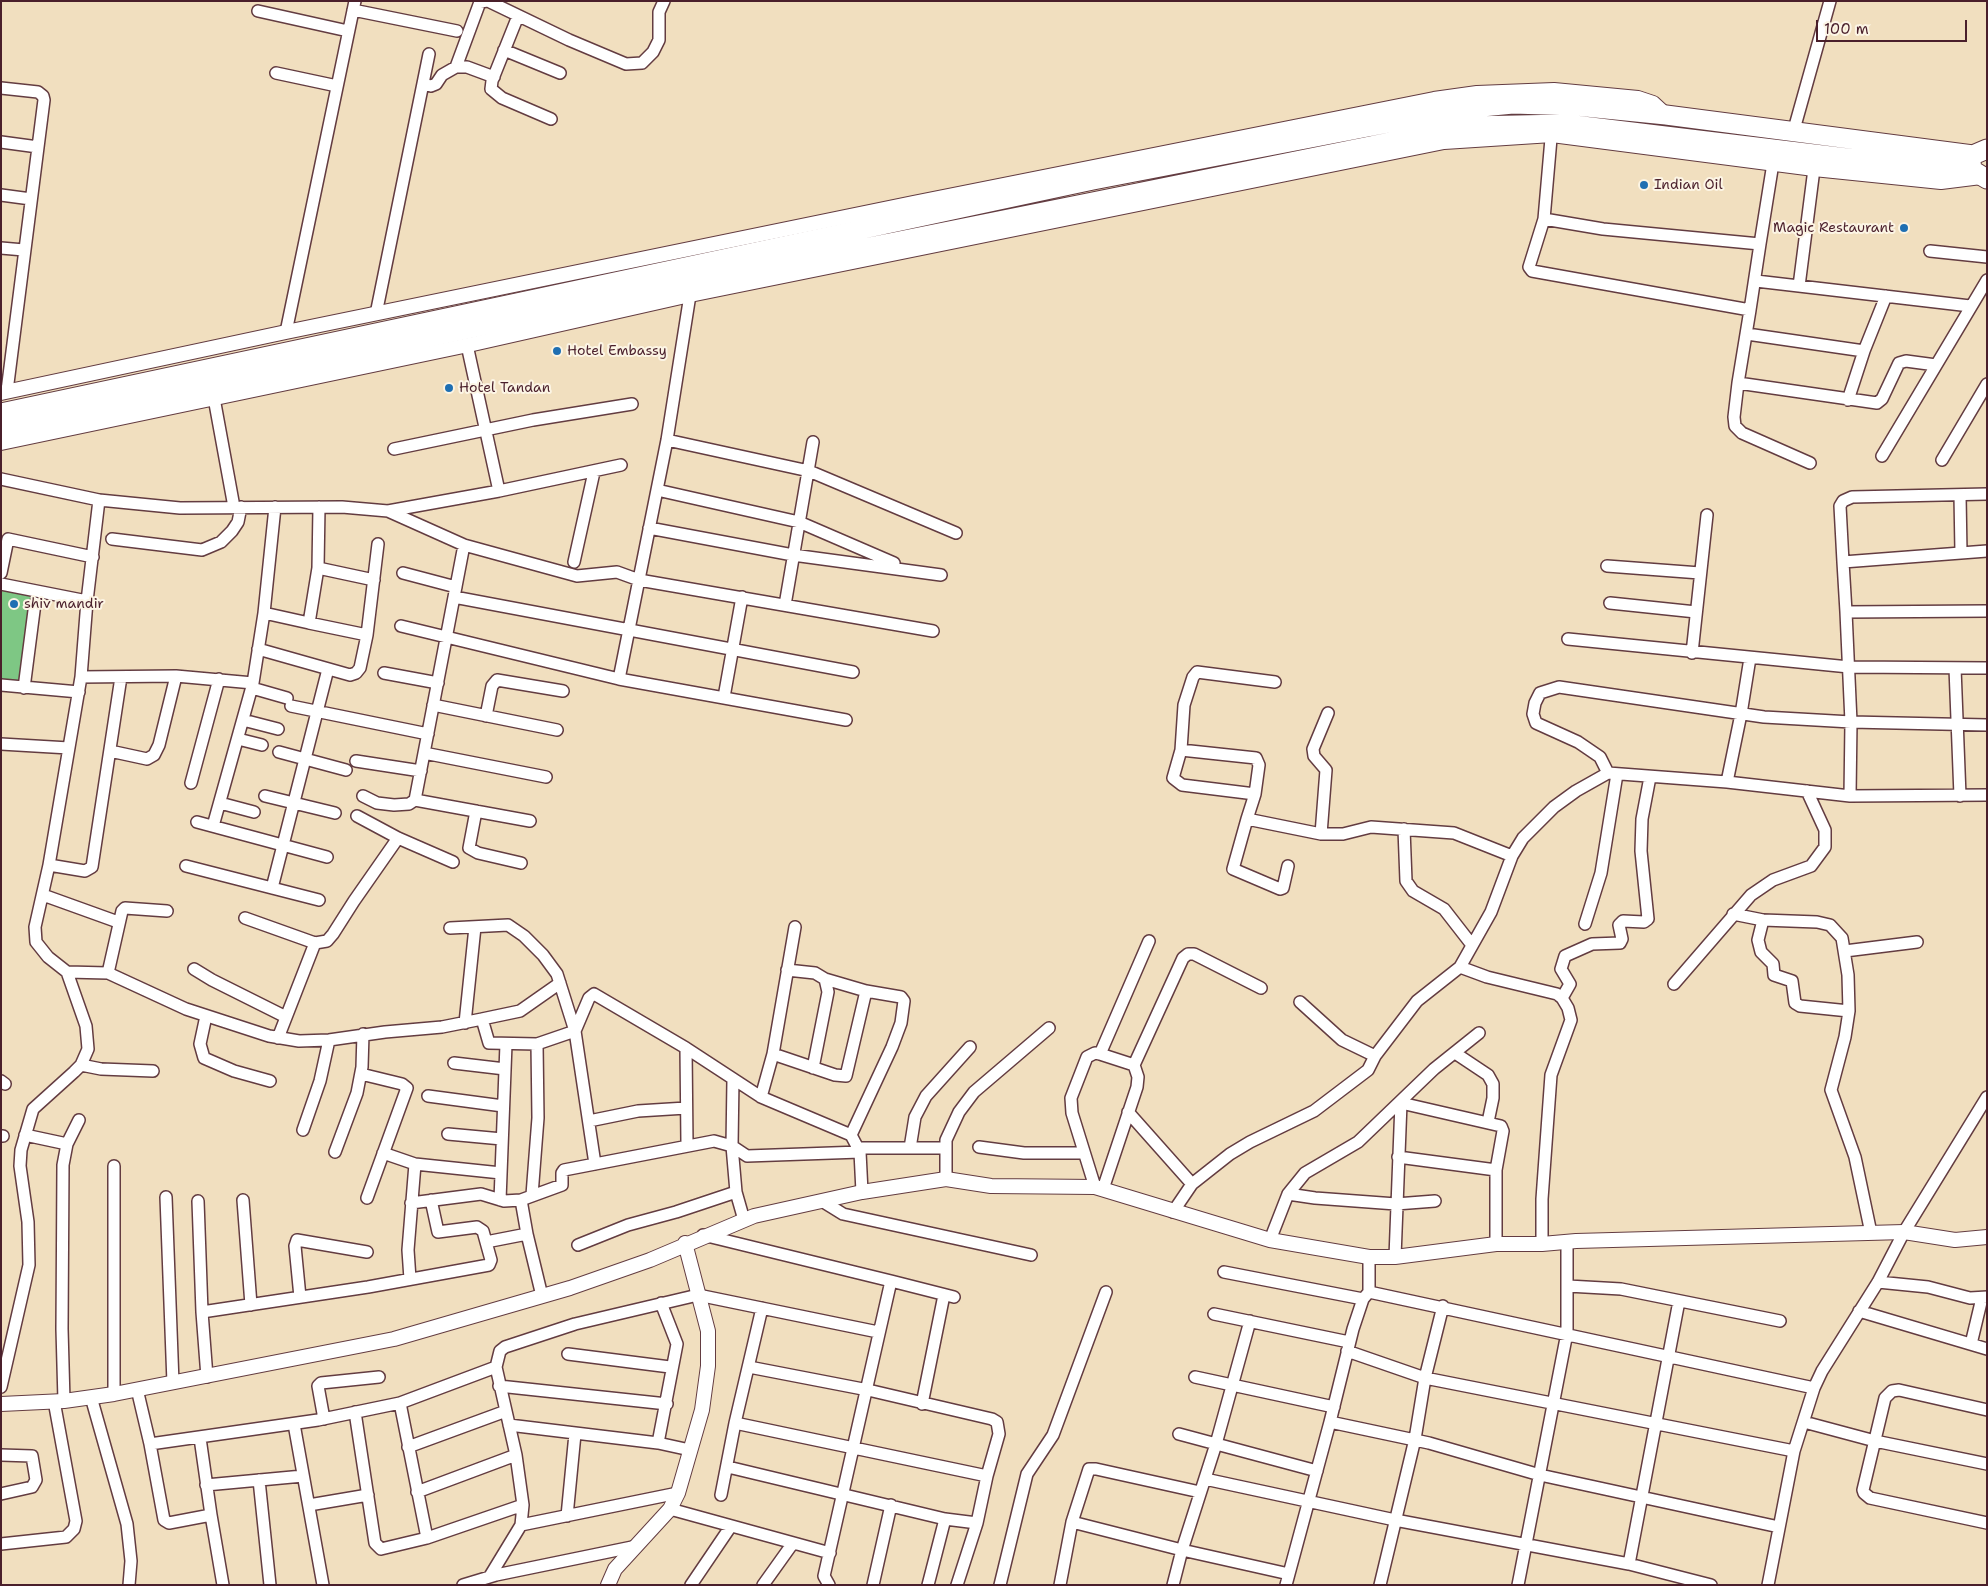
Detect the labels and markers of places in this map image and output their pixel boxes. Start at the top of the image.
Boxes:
place label: Indian Oil [1654,177,1723,193]
marker: Indian Oil [1638,179,1650,191]
place label: Magic Restaurant [1773,220,1894,236]
marker: Magic Restaurant [1898,222,1910,234]
place label: Hotel Embassy [567,343,667,359]
marker: Hotel Embassy [551,345,563,357]
place label: Hotel Tandan [459,380,550,396]
marker: Hotel Tandan [443,382,455,394]
place label: shiv mandir [24,596,104,612]
marker: shiv mandir [8,598,20,610]

